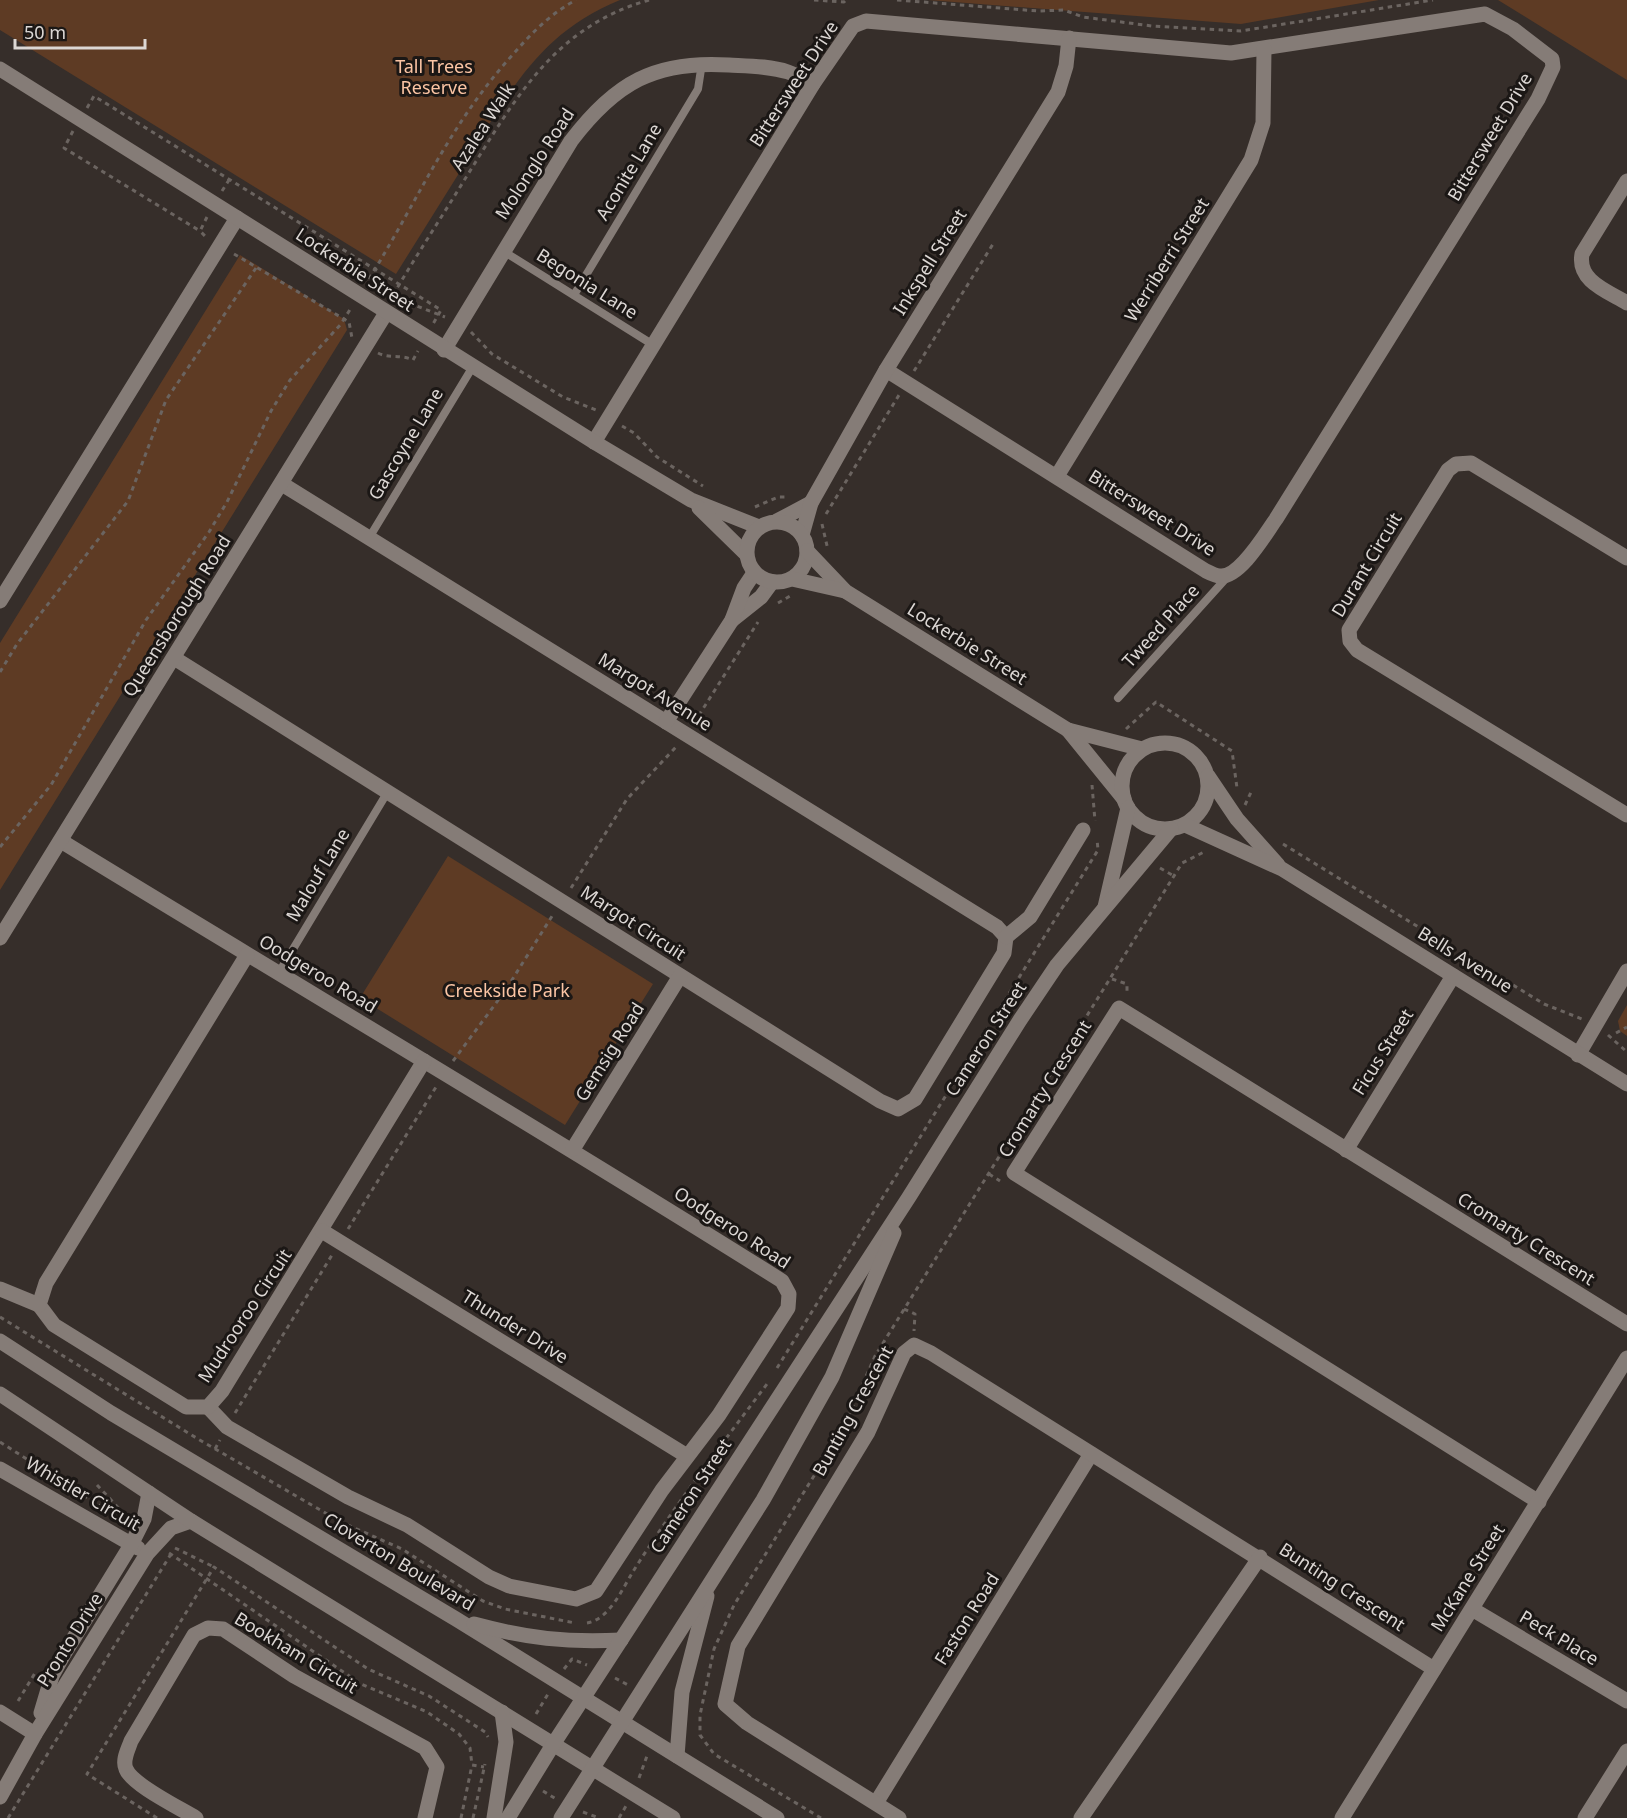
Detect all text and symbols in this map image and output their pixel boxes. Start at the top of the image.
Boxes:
scale bar [15,12,146,50]
street label: Bittersweet Drive [743,16,843,151]
text: 50 m [24,20,66,44]
park label: Tall Trees Reserve [395,54,473,99]
street label: Bittersweet Drive [1441,68,1537,205]
street label: Azalea Walk [445,78,520,175]
street label: Molonglo Road [489,103,579,224]
street label: Aconite Lane [590,119,666,224]
street label: Werriberri Street [1118,193,1214,326]
street label: Inkspell Street [887,203,972,319]
street label: Lockerbie Street [292,222,420,317]
street label: Begonia Lane [532,242,643,324]
street label: Gascoyne Lane [362,383,448,504]
street label: Bittersweet Drive [1084,463,1221,561]
street label: Durant Circuit [1326,507,1407,621]
street label: Queensborough Road [117,530,236,701]
street label: Tweed Place [1116,579,1204,672]
street label: Lockerbie Street [903,597,1032,690]
street label: Margot Avenue [594,647,717,736]
street label: Malouf Lane [280,823,354,926]
street label: Margot Circuit [576,879,691,965]
street label: Bells Avenue [1414,920,1518,998]
street label: Oodgeroo Road [255,928,382,1018]
street label: Cameron Street [939,976,1032,1101]
park label: Creekside Park [444,978,570,1002]
street label: Gemsig Road [569,997,649,1105]
street label: Ficus Street [1346,1003,1418,1099]
street label: Cromarty Crescent [992,1015,1096,1162]
street label: Oodgeroo Road [670,1181,795,1274]
street label: Cromarty Crescent [1453,1186,1600,1290]
street label: Mudrooroo Circuit [192,1244,297,1387]
street label: Thunder Drive [458,1284,573,1368]
street label: Bunting Crescent [806,1341,898,1480]
street label: Cameron Street [644,1433,737,1558]
street label: Whistler Circuit [22,1451,146,1536]
street label: Cloverton Boulevard [320,1507,479,1616]
street label: McKane Street [1425,1519,1510,1636]
street label: Bunting Crescent [1275,1536,1411,1636]
street label: Faston Road [928,1568,1004,1669]
street label: Pronto Drive [31,1588,108,1691]
street label: Peck Place [1515,1604,1604,1670]
street label: Bookham Circuit [230,1606,363,1699]

